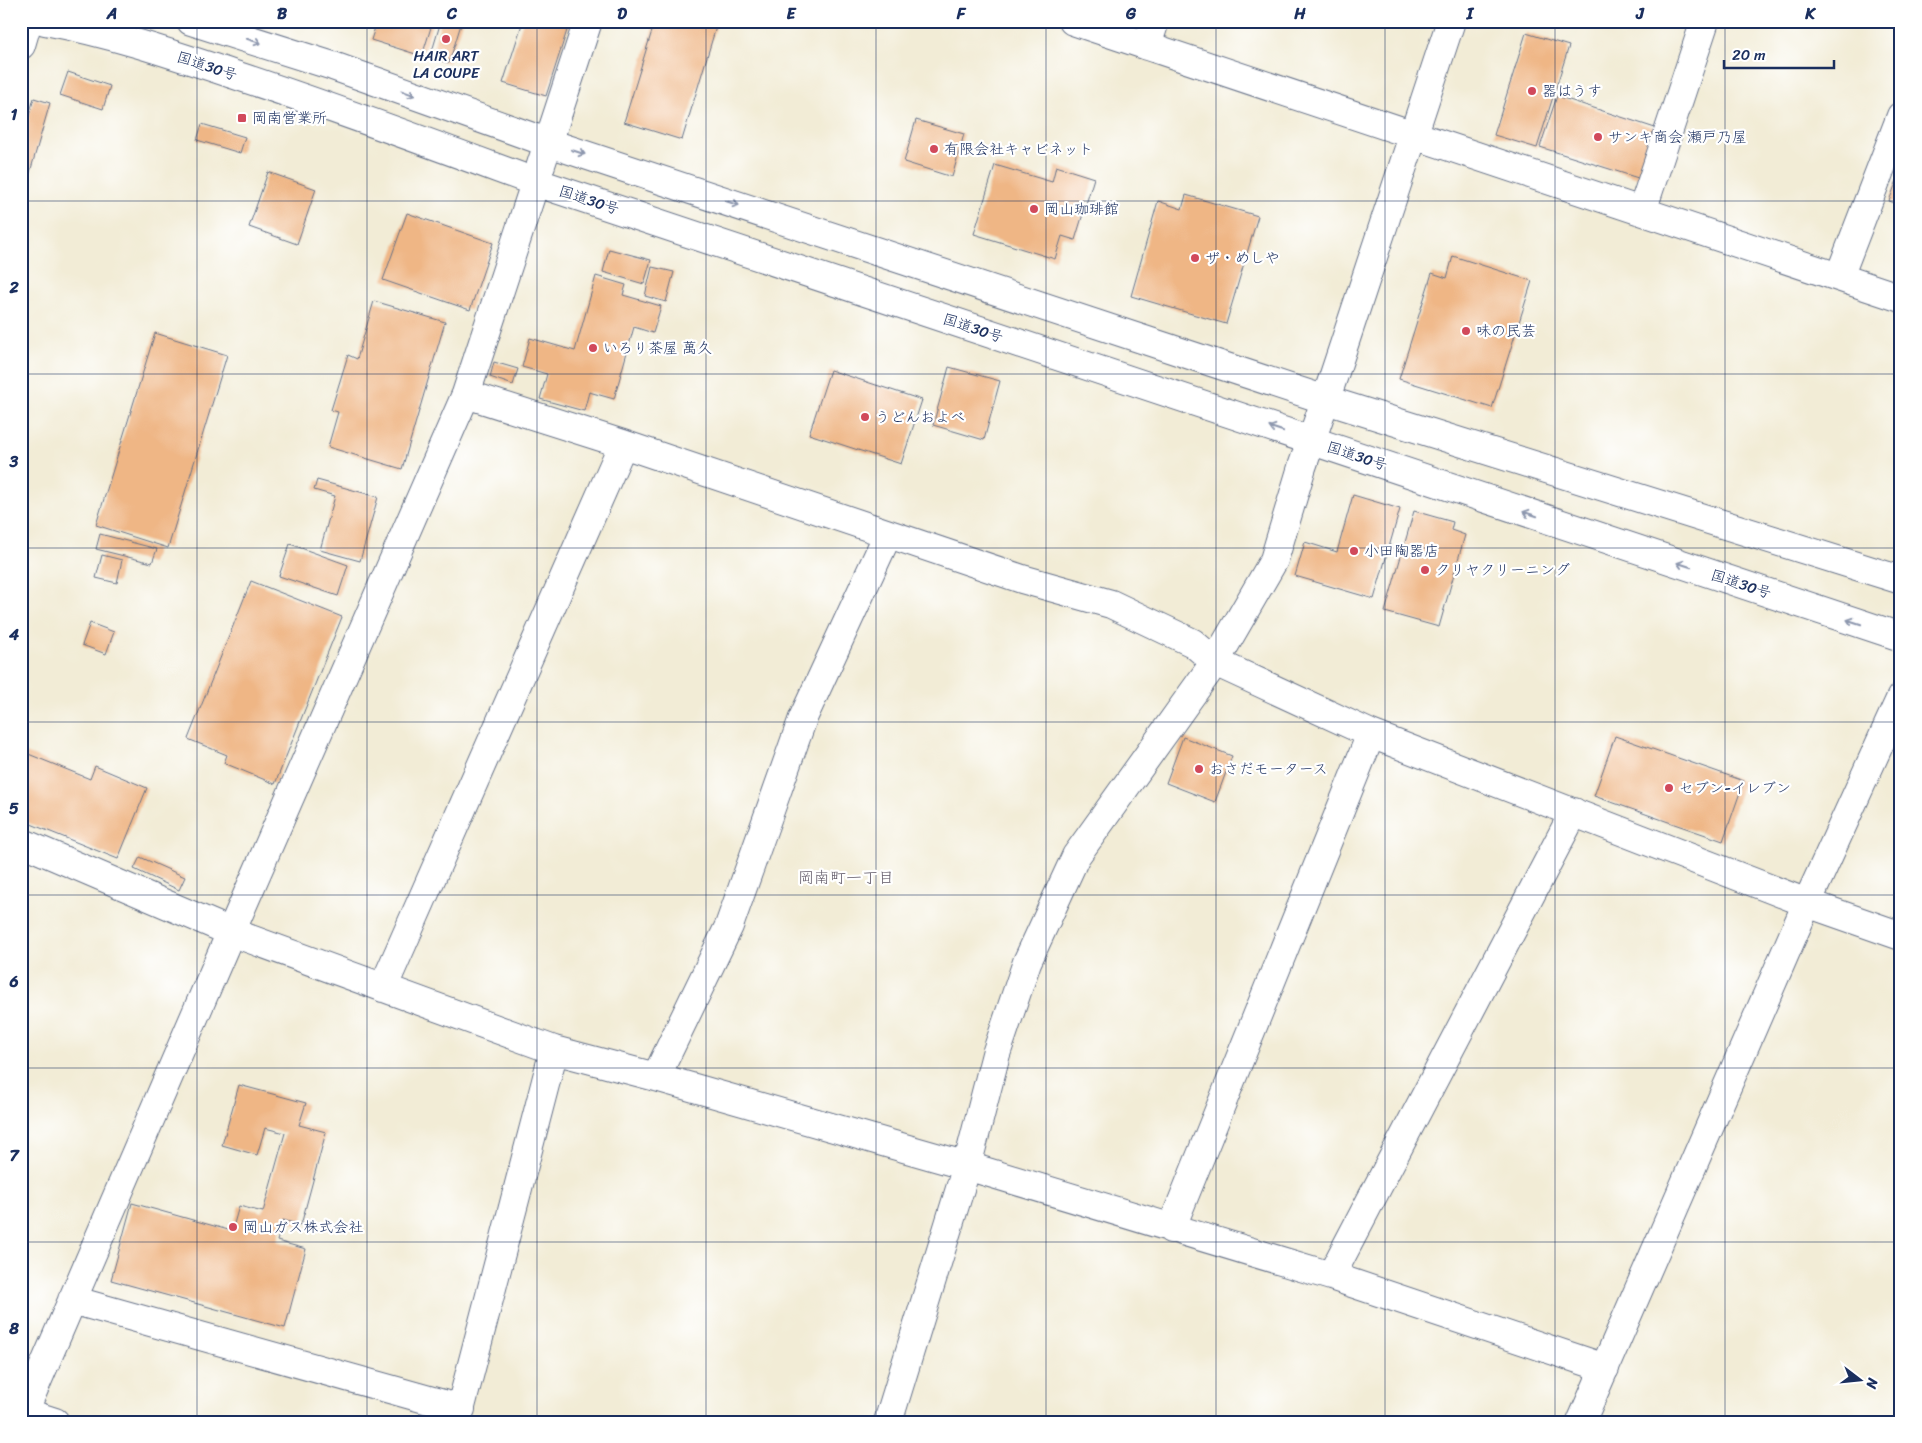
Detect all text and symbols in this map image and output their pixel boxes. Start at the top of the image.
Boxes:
text: A [106,0,117,28]
text: B [277,0,288,28]
text: C [446,0,458,28]
text: D [617,0,627,28]
text: E [787,0,797,28]
text: F [956,0,967,28]
text: G [1125,0,1137,28]
text: H [1293,0,1306,28]
text: I [1466,0,1475,28]
text: J [1635,0,1645,28]
text: K [1804,0,1816,28]
marker: HAIR ART LA COUPE [440,33,452,45]
one-way arrow [245,37,261,47]
scale bar [1724,38,1834,70]
text: 20 m [1732,42,1766,68]
place label: HAIR ART LA COUPE [413,43,481,86]
street label: 国道30号 [173,44,241,88]
place label: 器はうす [1542,78,1602,104]
marker: 器はうす [1526,85,1538,97]
one-way arrow [400,89,415,98]
text: 1 [11,100,18,129]
place label: 岡南営業所 [252,105,327,131]
marker: 岡南営業所 [236,112,248,124]
place label: サンキ商会 瀬戸乃屋 [1608,124,1747,150]
marker: サンキ商会 瀬戸乃屋 [1592,131,1604,143]
place label: 有限会社キャビネット [944,136,1093,162]
marker: 有限会社キャビネット [928,143,940,155]
one-way arrow [569,148,585,158]
street label: 国道30号 [555,178,623,222]
place label: 岡山珈琲館 [1044,196,1119,222]
one-way arrow [724,199,740,209]
marker: 岡山珈琲館 [1028,203,1040,215]
place label: ザ・めしや [1205,245,1280,271]
marker: ザ・めしや [1189,252,1201,264]
text: 2 [8,273,19,302]
street label: 国道30号 [939,306,1007,350]
place label: 味の民芸 [1476,318,1536,344]
marker: 味の民芸 [1460,325,1472,337]
place label: いろり茶屋 萬久 [603,335,712,361]
marker: いろり茶屋 萬久 [587,342,599,354]
place label: うどんおよべ [875,404,965,430]
marker: うどんおよべ [859,411,871,423]
one-way arrow [1268,424,1284,433]
street label: 国道30号 [1323,434,1391,478]
text: 3 [9,447,19,476]
one-way arrow [1522,509,1538,518]
place label: 小田陶器店 [1364,538,1439,564]
marker: 小田陶器店 [1348,545,1360,557]
place label: クリヤクリーニング [1435,557,1570,583]
one-way arrow [1676,560,1692,569]
street label: 国道30号 [1707,562,1775,606]
marker: クリヤクリーニング [1419,564,1431,576]
one-way arrow [1847,617,1863,626]
text: 4 [8,620,19,649]
place label: おさだモータース [1209,756,1328,782]
marker: おさだモータース [1193,763,1205,775]
place label: セブン-イレブン [1679,775,1791,801]
marker: セブン-イレブン [1663,782,1675,794]
text: 5 [9,794,19,823]
district label: 岡南町一丁目 [798,863,894,892]
text: 6 [8,967,19,996]
text: 7 [9,1141,20,1170]
place label: 岡山ガス株式会社 [243,1214,363,1240]
marker: 岡山ガス株式会社 [227,1221,239,1233]
text: 8 [8,1314,19,1343]
north arrow [1834,1356,1884,1406]
text: N [1859,1374,1886,1392]

